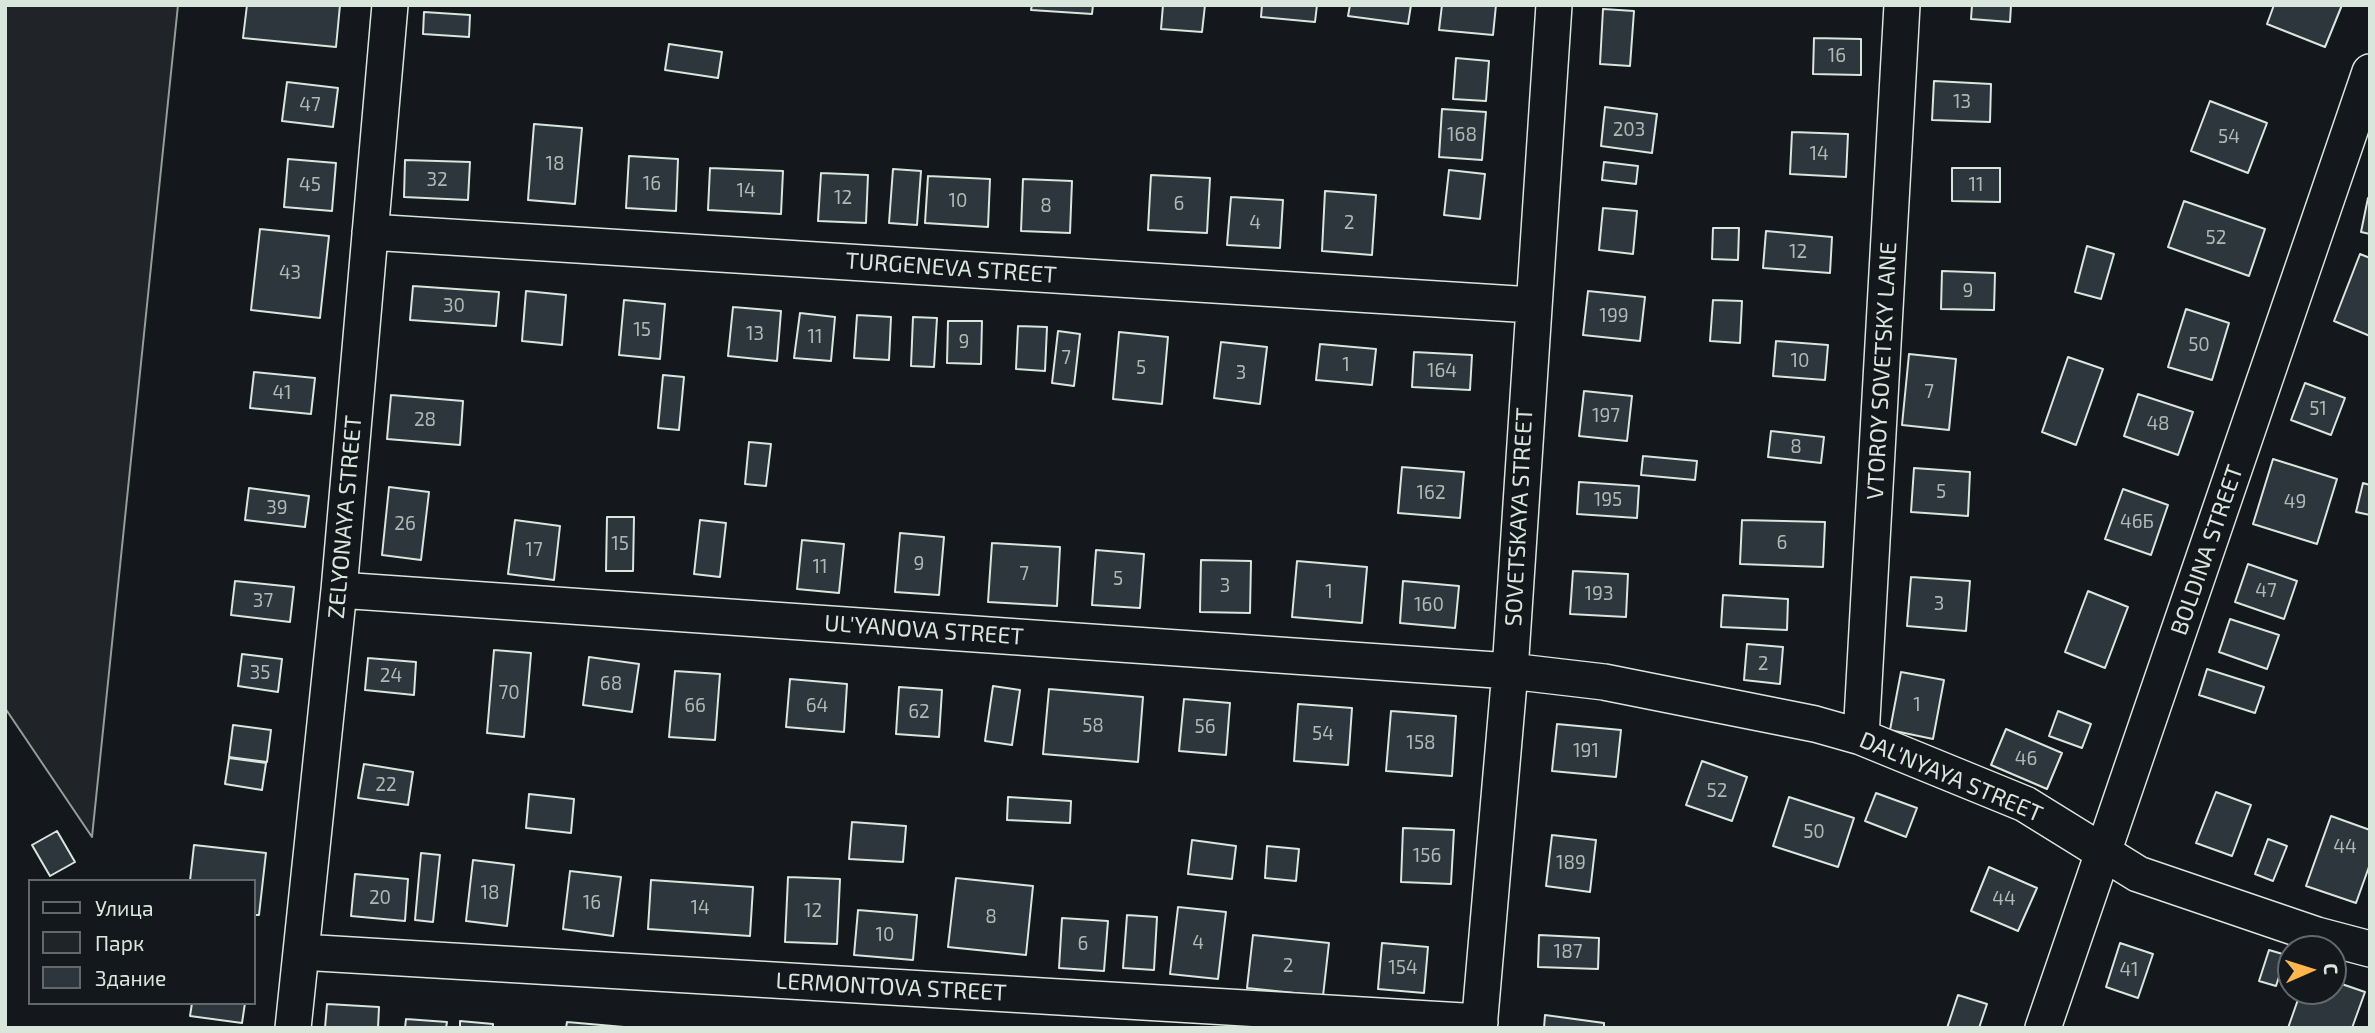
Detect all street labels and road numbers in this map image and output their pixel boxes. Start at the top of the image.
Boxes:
street label: VTOROY SOVETSKY LANE [1861,241,1903,501]
street label: TURGENEVA STREET [845,247,1057,289]
street label: SOVETSKAYA STREET [1499,407,1539,627]
street label: ZELYONAYA STREET [322,414,368,620]
street label: BOLDINA STREET [2165,461,2249,639]
street label: UL'YANOVA STREET [823,609,1025,651]
street label: DAL'NYAYA STREET [1855,726,2047,828]
street label: LERMONTOVA STREET [775,967,1007,1007]

